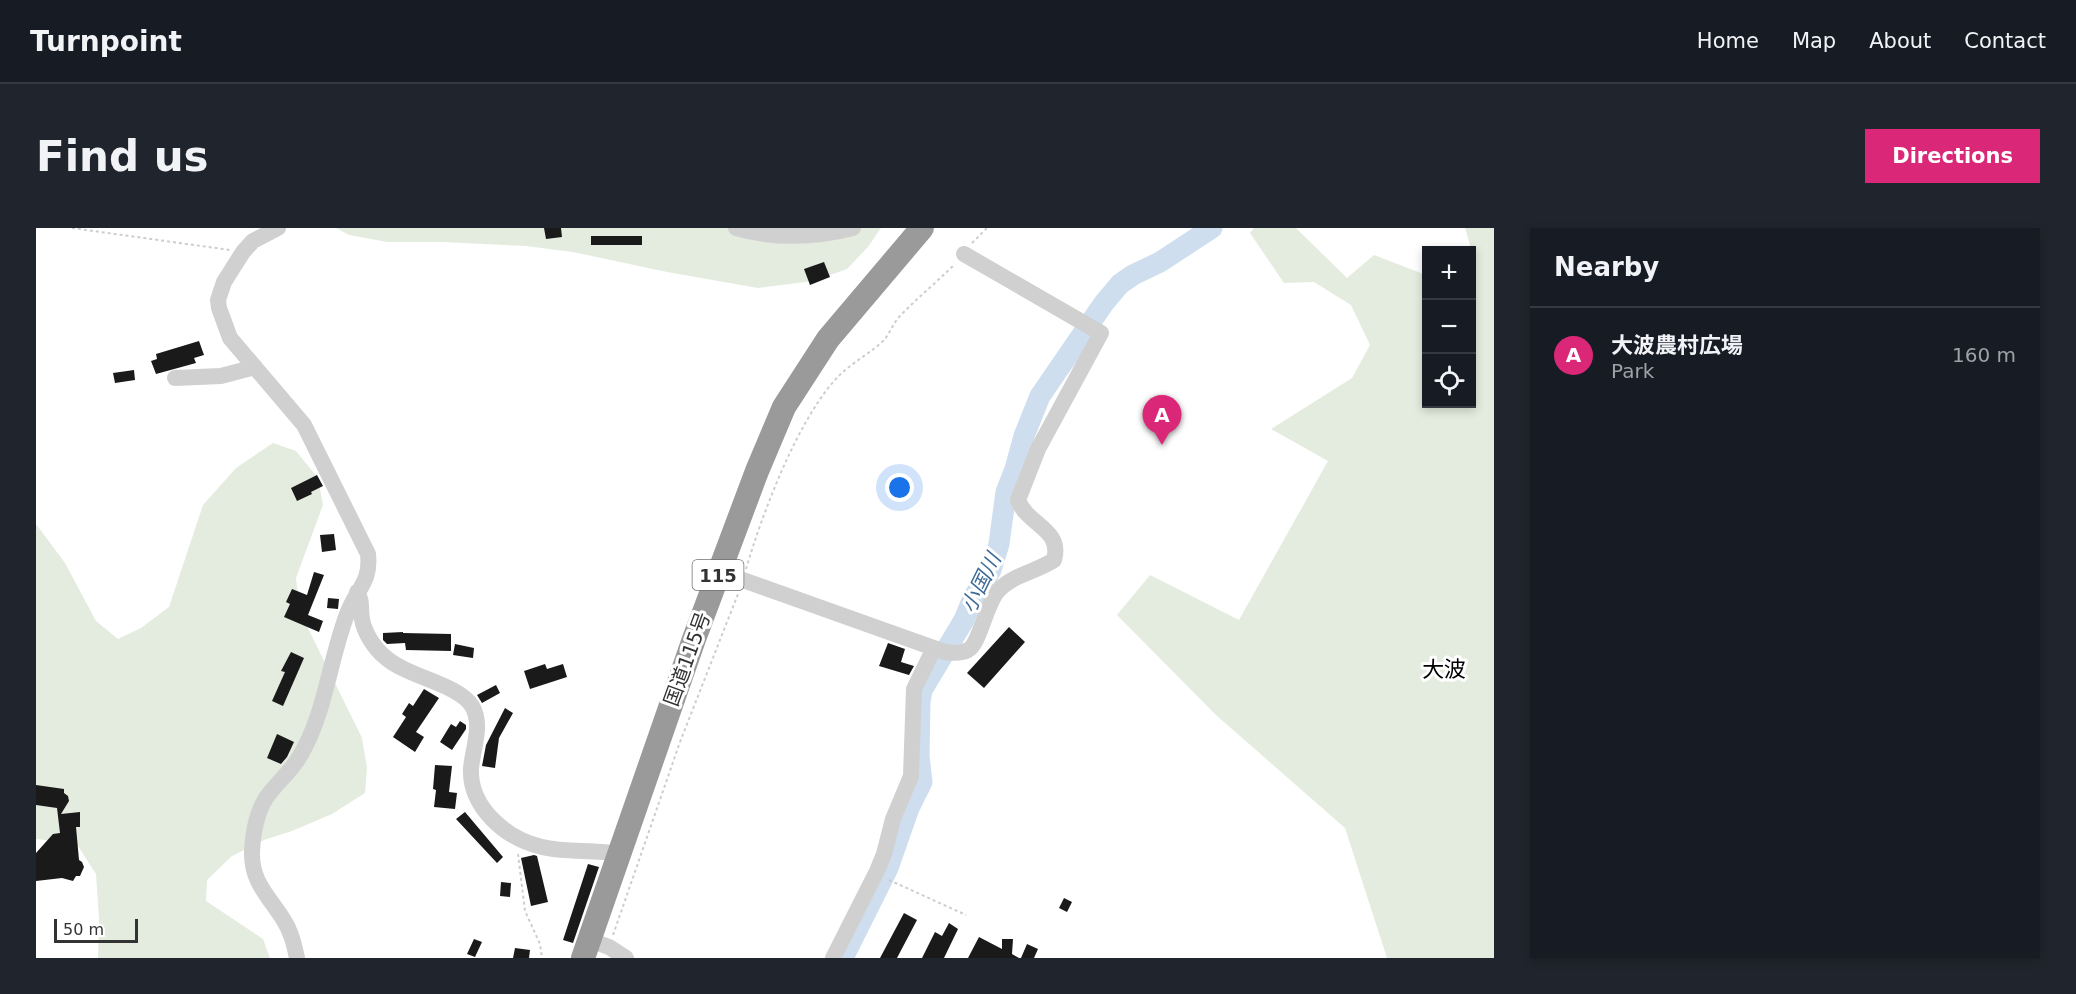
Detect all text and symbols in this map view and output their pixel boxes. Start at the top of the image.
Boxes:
text: Turnpoint [30,25,182,58]
text: Home [1697,29,1759,53]
text: Map [1792,29,1836,53]
text: About [1869,29,1931,53]
text: Contact [1964,29,2046,53]
button: Directions [1865,129,2040,183]
text: Find us [36,132,209,181]
map controls [1422,246,1476,408]
button: + [1422,246,1476,300]
text: Nearby [1554,252,1659,282]
button: − [1422,300,1476,354]
text: 大波農村広場 [1611,333,1743,358]
text: A [1566,343,1581,367]
text: 160 m [1952,343,2016,367]
button: locate [1422,354,1476,408]
text: Park [1611,359,1654,383]
pin: A [1142,396,1182,445]
your location [885,473,914,502]
water label: 小国川 [956,548,1006,617]
road number: 115 [692,560,744,590]
street label: 国道115号 [659,609,715,709]
district label: 大波 [1422,657,1466,682]
scale bar [54,916,138,944]
text: 50 m [63,920,104,939]

